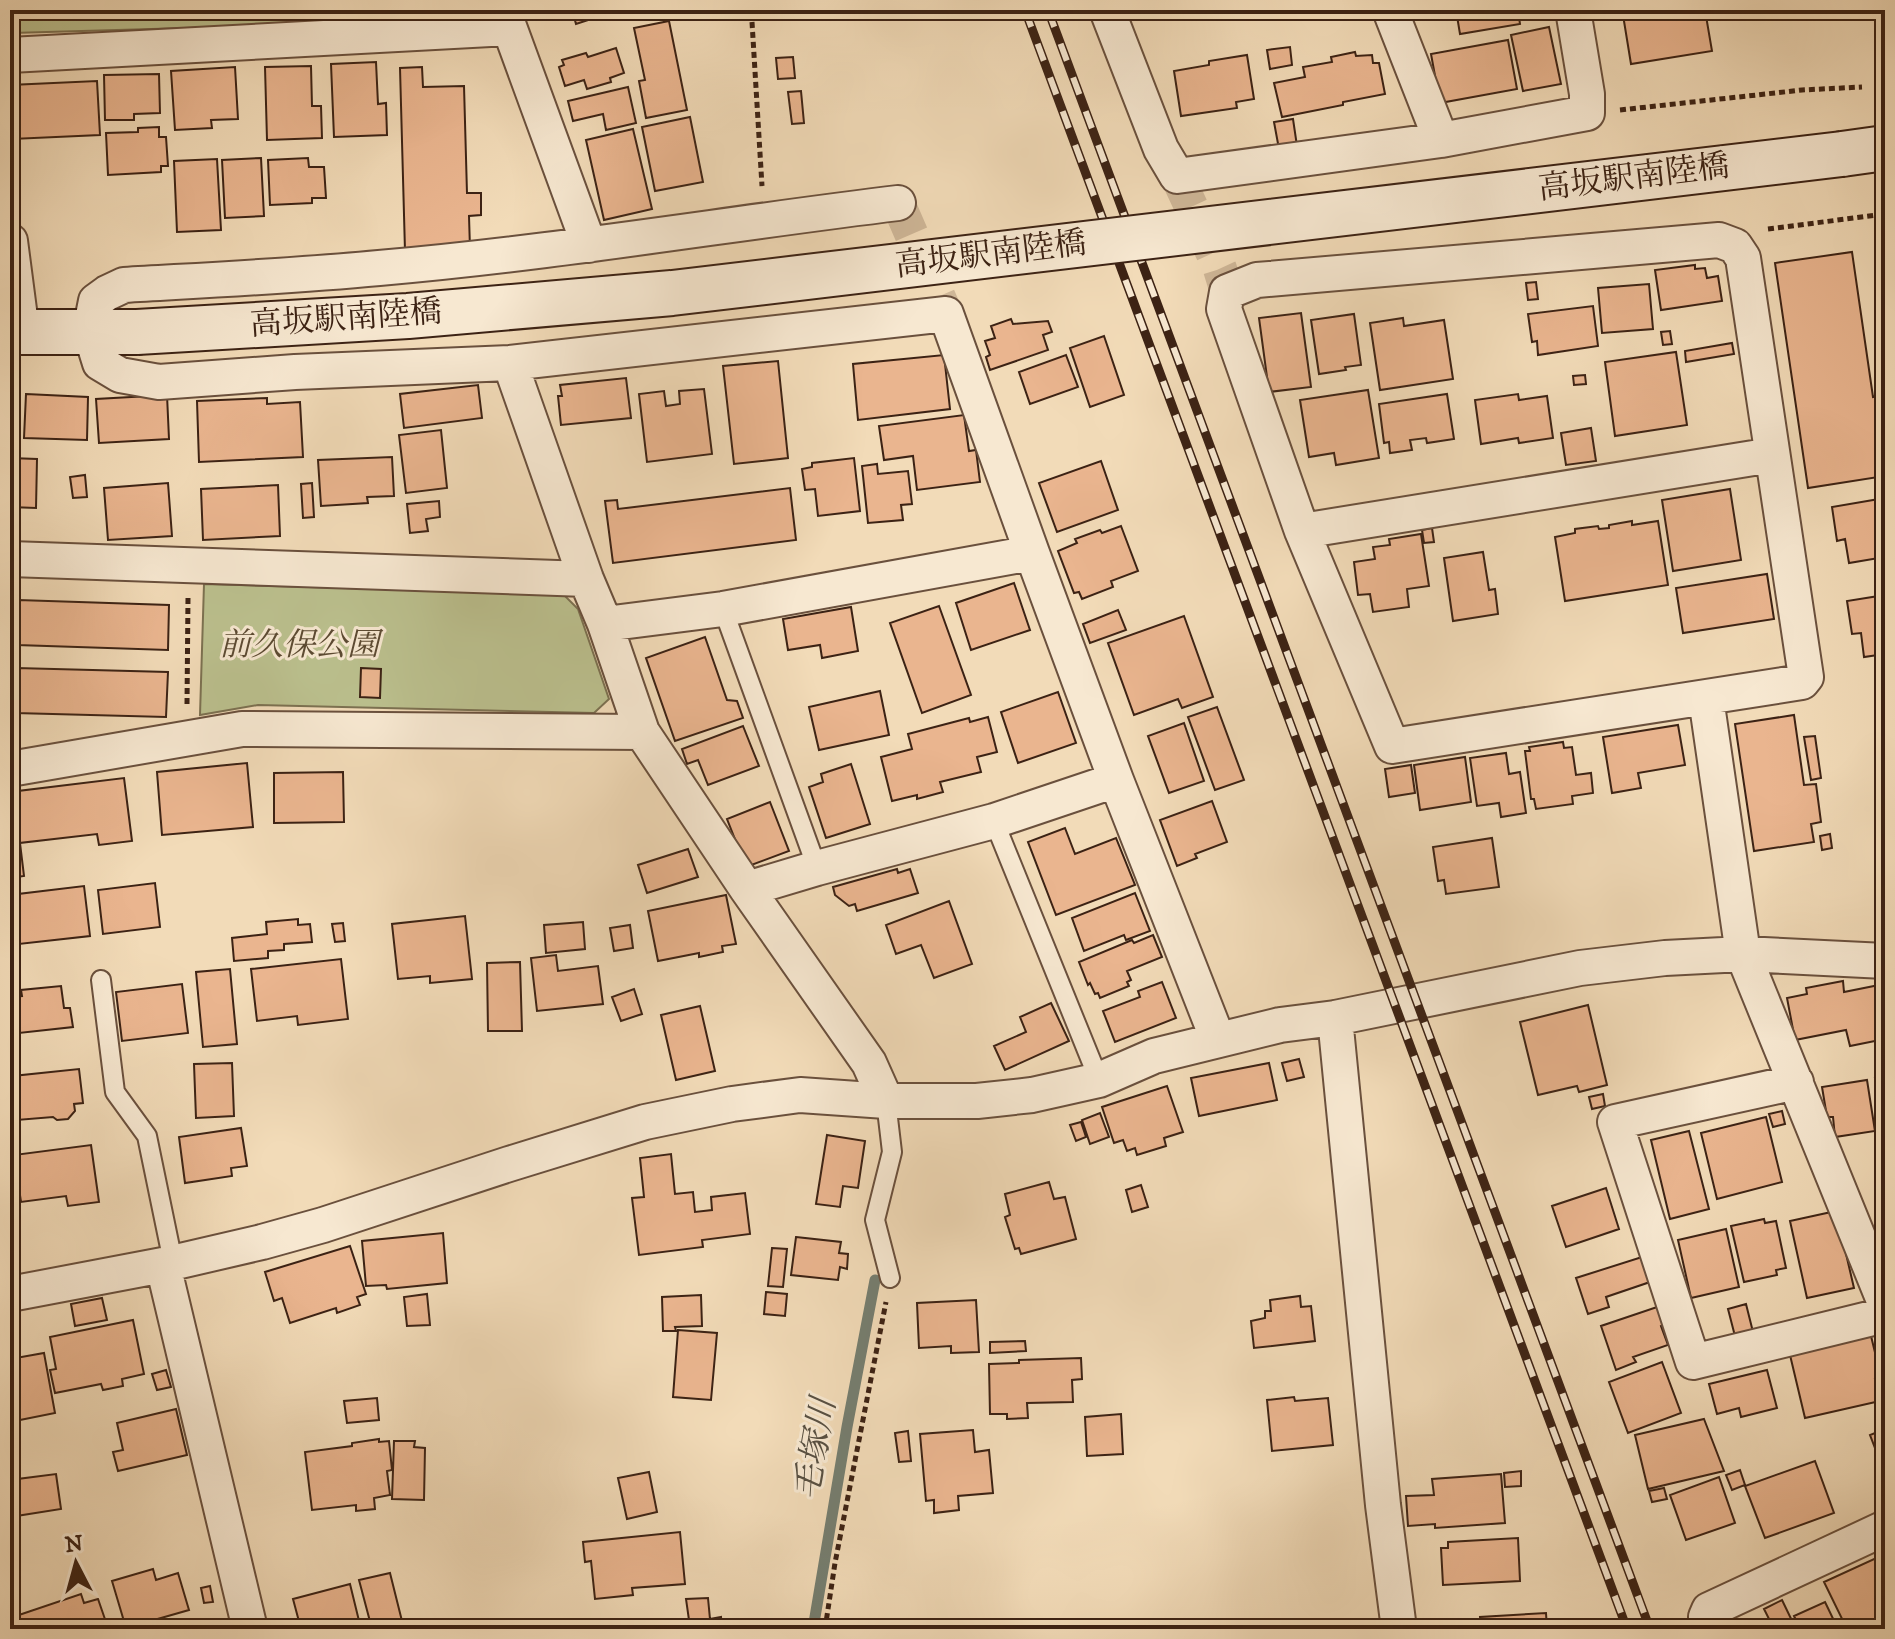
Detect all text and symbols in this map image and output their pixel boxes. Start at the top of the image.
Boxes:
street label: 高坂駅南陸橋 [1536,146,1732,210]
street label: 高坂駅南陸橋 [893,223,1089,287]
street label: 高坂駅南陸橋 [249,292,443,346]
park label: 前久保公園 [219,626,384,666]
water label: 毛塚川 [786,1391,846,1503]
north arrow [36,1523,116,1603]
text: N [64,1530,84,1559]

